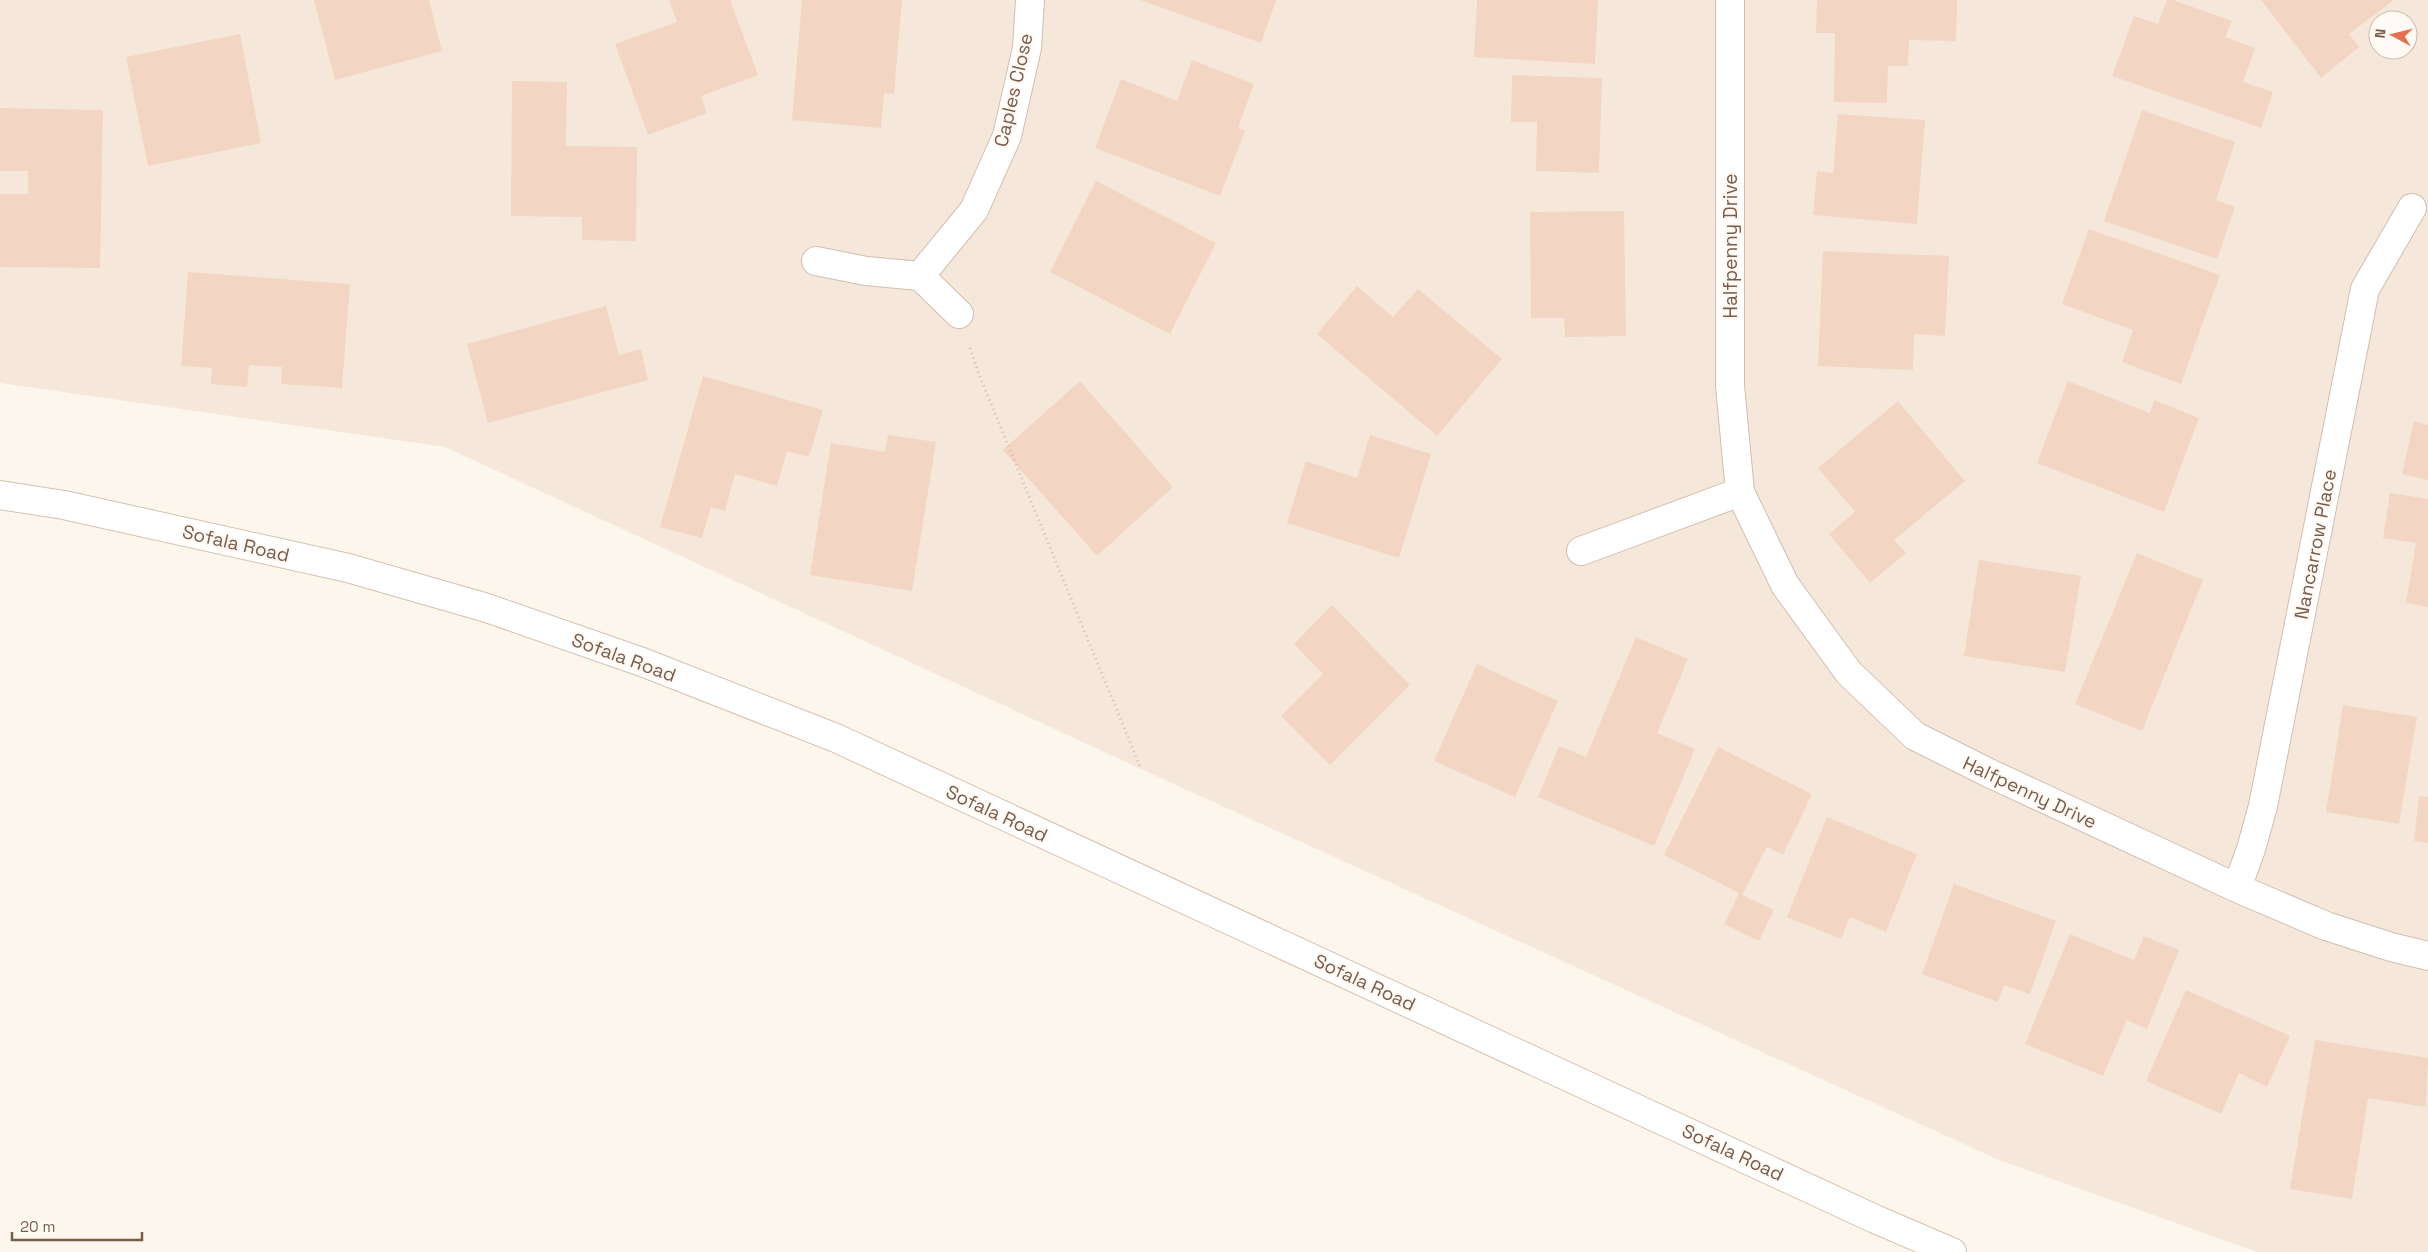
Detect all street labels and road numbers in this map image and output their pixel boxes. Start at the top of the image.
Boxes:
street label: Caples Close [988,31,1039,149]
street label: Halfpenny Drive [1718,173,1743,319]
street label: Nancarrow Place [2289,467,2342,621]
street label: Sofala Road [180,519,292,568]
street label: Sofala Road [568,627,679,688]
street label: Halfpenny Drive [1959,750,2101,834]
street label: Sofala Road [942,779,1052,848]
street label: Sofala Road [1310,948,1420,1017]
street label: Sofala Road [1678,1118,1788,1187]

